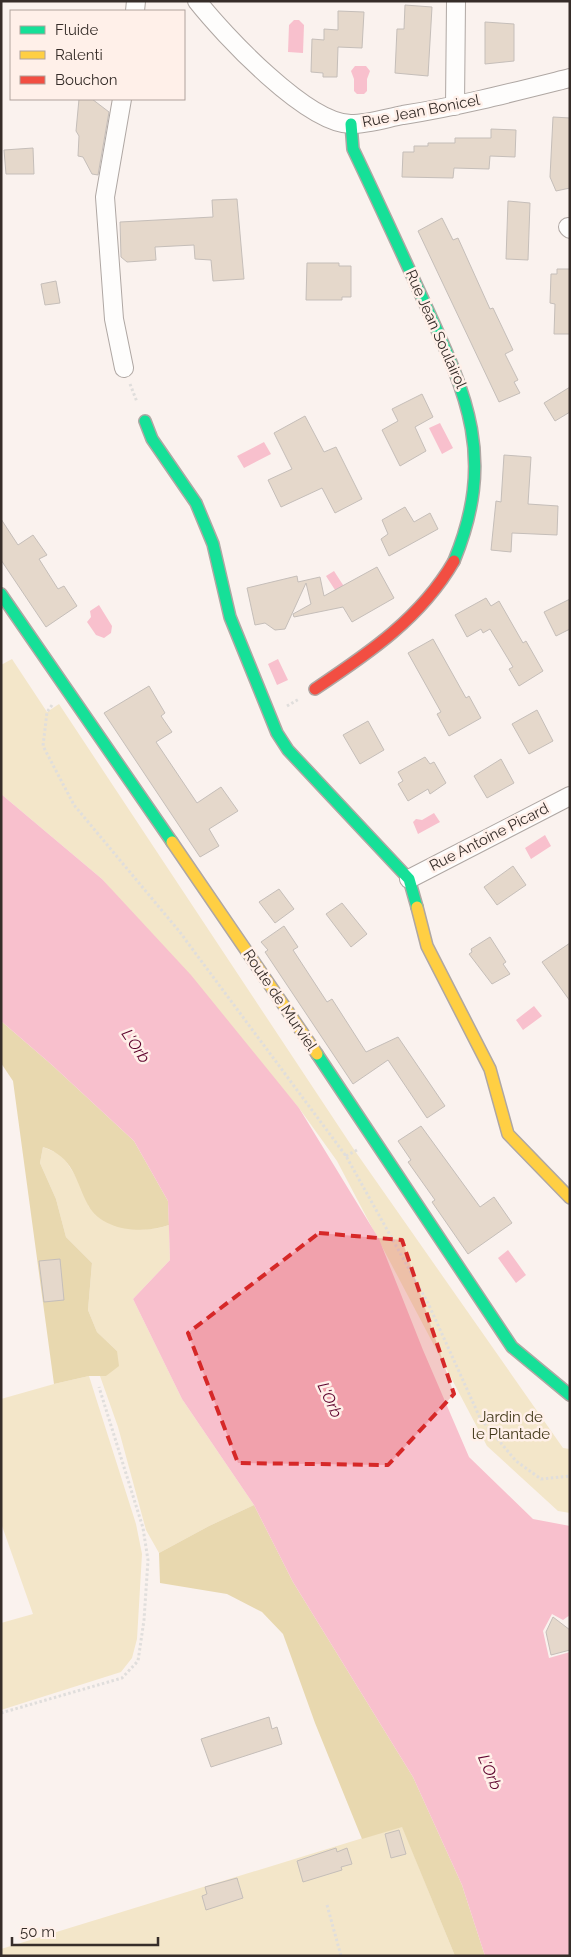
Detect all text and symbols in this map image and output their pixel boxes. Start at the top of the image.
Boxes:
legend [10,10,185,100]
text: Fluide [55,21,98,39]
text: Ralenti [55,46,103,64]
text: Bouchon [55,71,117,89]
street label: Rue Jean Bonicel [361,91,482,131]
street label: Rue Jean Soulairol [402,267,471,392]
street label: Rue Antoine Picard [426,799,552,875]
street label: Route de Murviel [239,946,321,1055]
water label: L'Orb [118,1025,154,1067]
water label: L'Orb [314,1379,346,1421]
park label: Jardin de le Plantade [472,1408,550,1443]
water label: L'Orb [474,1751,506,1793]
scale bar [12,1914,159,1946]
text: 50 m [20,1923,55,1941]

